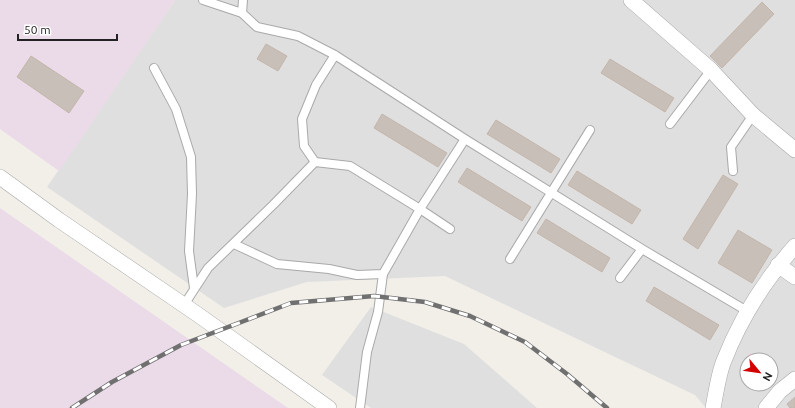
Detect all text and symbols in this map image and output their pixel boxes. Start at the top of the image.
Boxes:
scale bar [18,16,117,42]
text: 50 m [24,23,51,36]
north arrow [739,352,779,392]
text: N [761,370,775,383]

